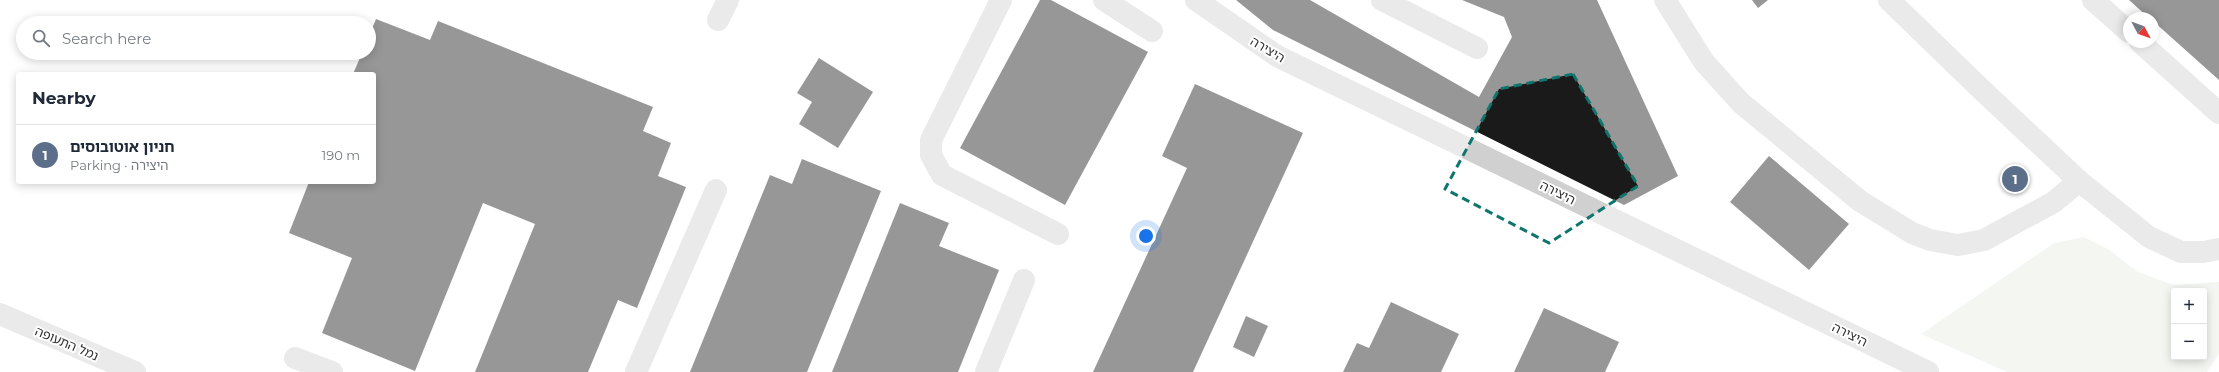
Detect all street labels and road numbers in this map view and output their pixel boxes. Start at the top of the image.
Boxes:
street label: היצירה [1248,32,1288,66]
street label: היצירה [1538,177,1578,207]
street label: היצירה [1830,319,1870,349]
street label: נמל התעופה [33,322,101,364]

